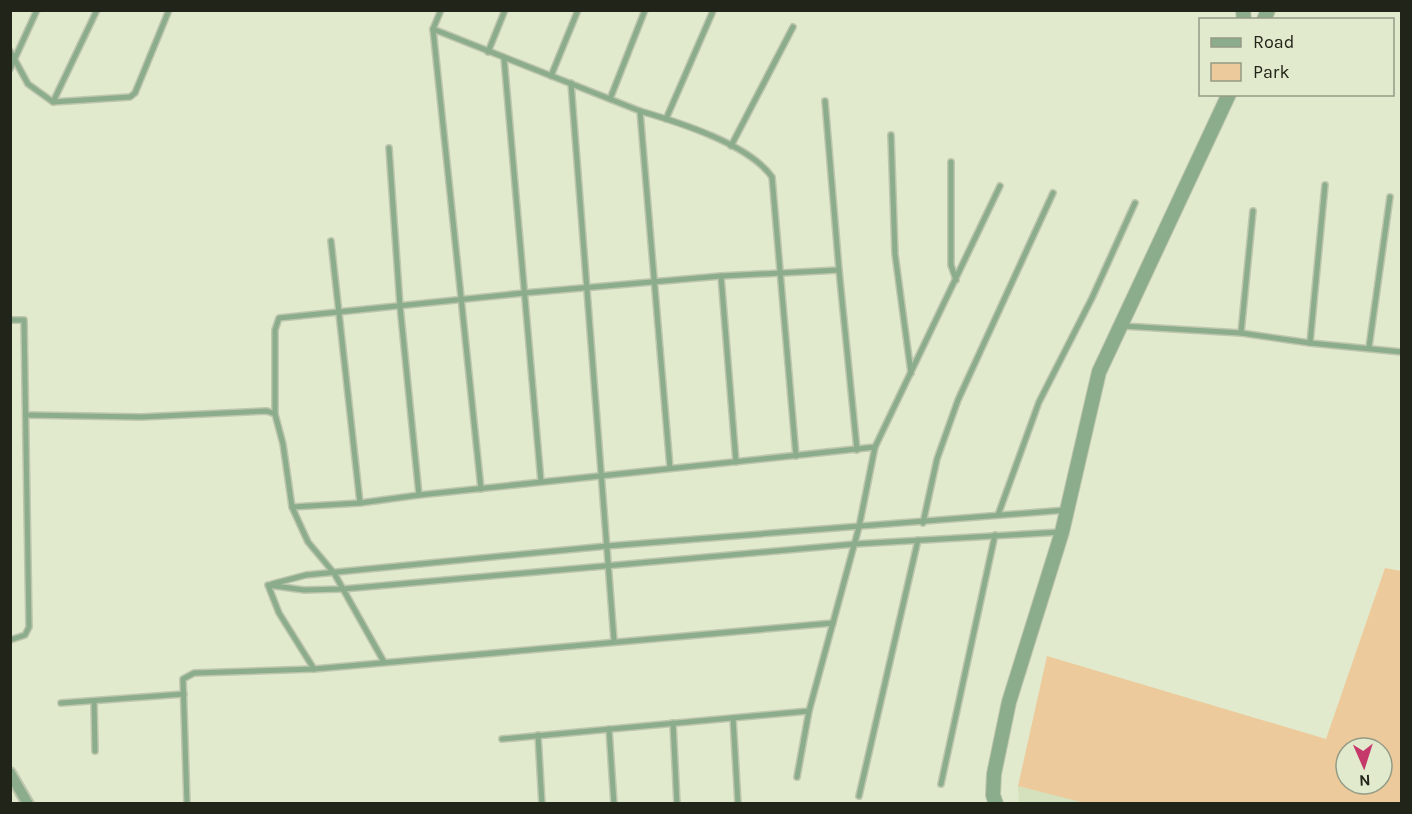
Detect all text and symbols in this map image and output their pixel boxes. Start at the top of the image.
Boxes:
legend [1199,18,1394,96]
text: Road [1253,31,1294,53]
text: Park [1253,61,1290,83]
north arrow [1334,736,1394,796]
text: N [1359,771,1371,790]

